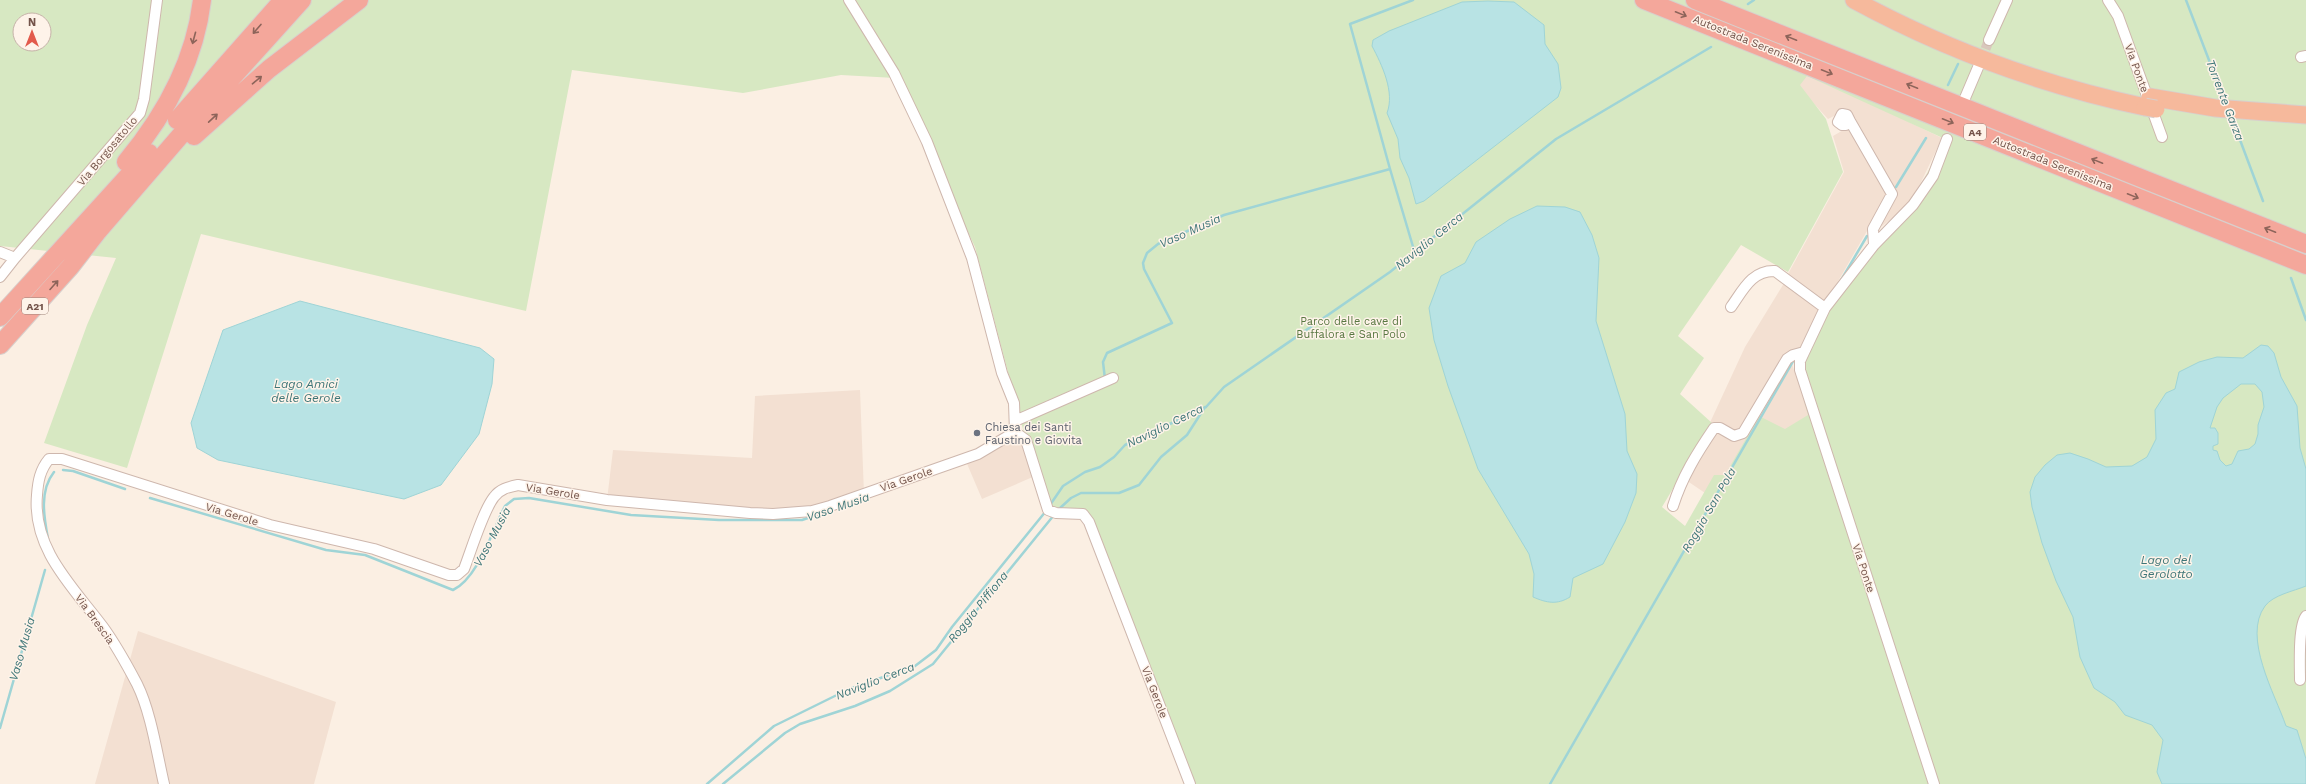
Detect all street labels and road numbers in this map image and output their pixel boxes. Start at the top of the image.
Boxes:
street label: Autostrada Serenissima [1691,13,1814,72]
street label: Via Ponte [2122,42,2151,94]
street label: Via Borgosatollo [75,114,140,189]
road number: A4 [1964,124,1986,140]
street label: Autostrada Serenissima [1991,134,2114,193]
road number: A21 [22,298,48,314]
street label: Via Gerole [878,464,934,495]
street label: Via Gerole [525,481,581,502]
street label: Via Gerole [204,500,260,529]
street label: Via Ponte [1850,542,1878,594]
street label: Via Brescia [72,592,117,647]
street label: Via Gerole [1139,664,1170,720]

